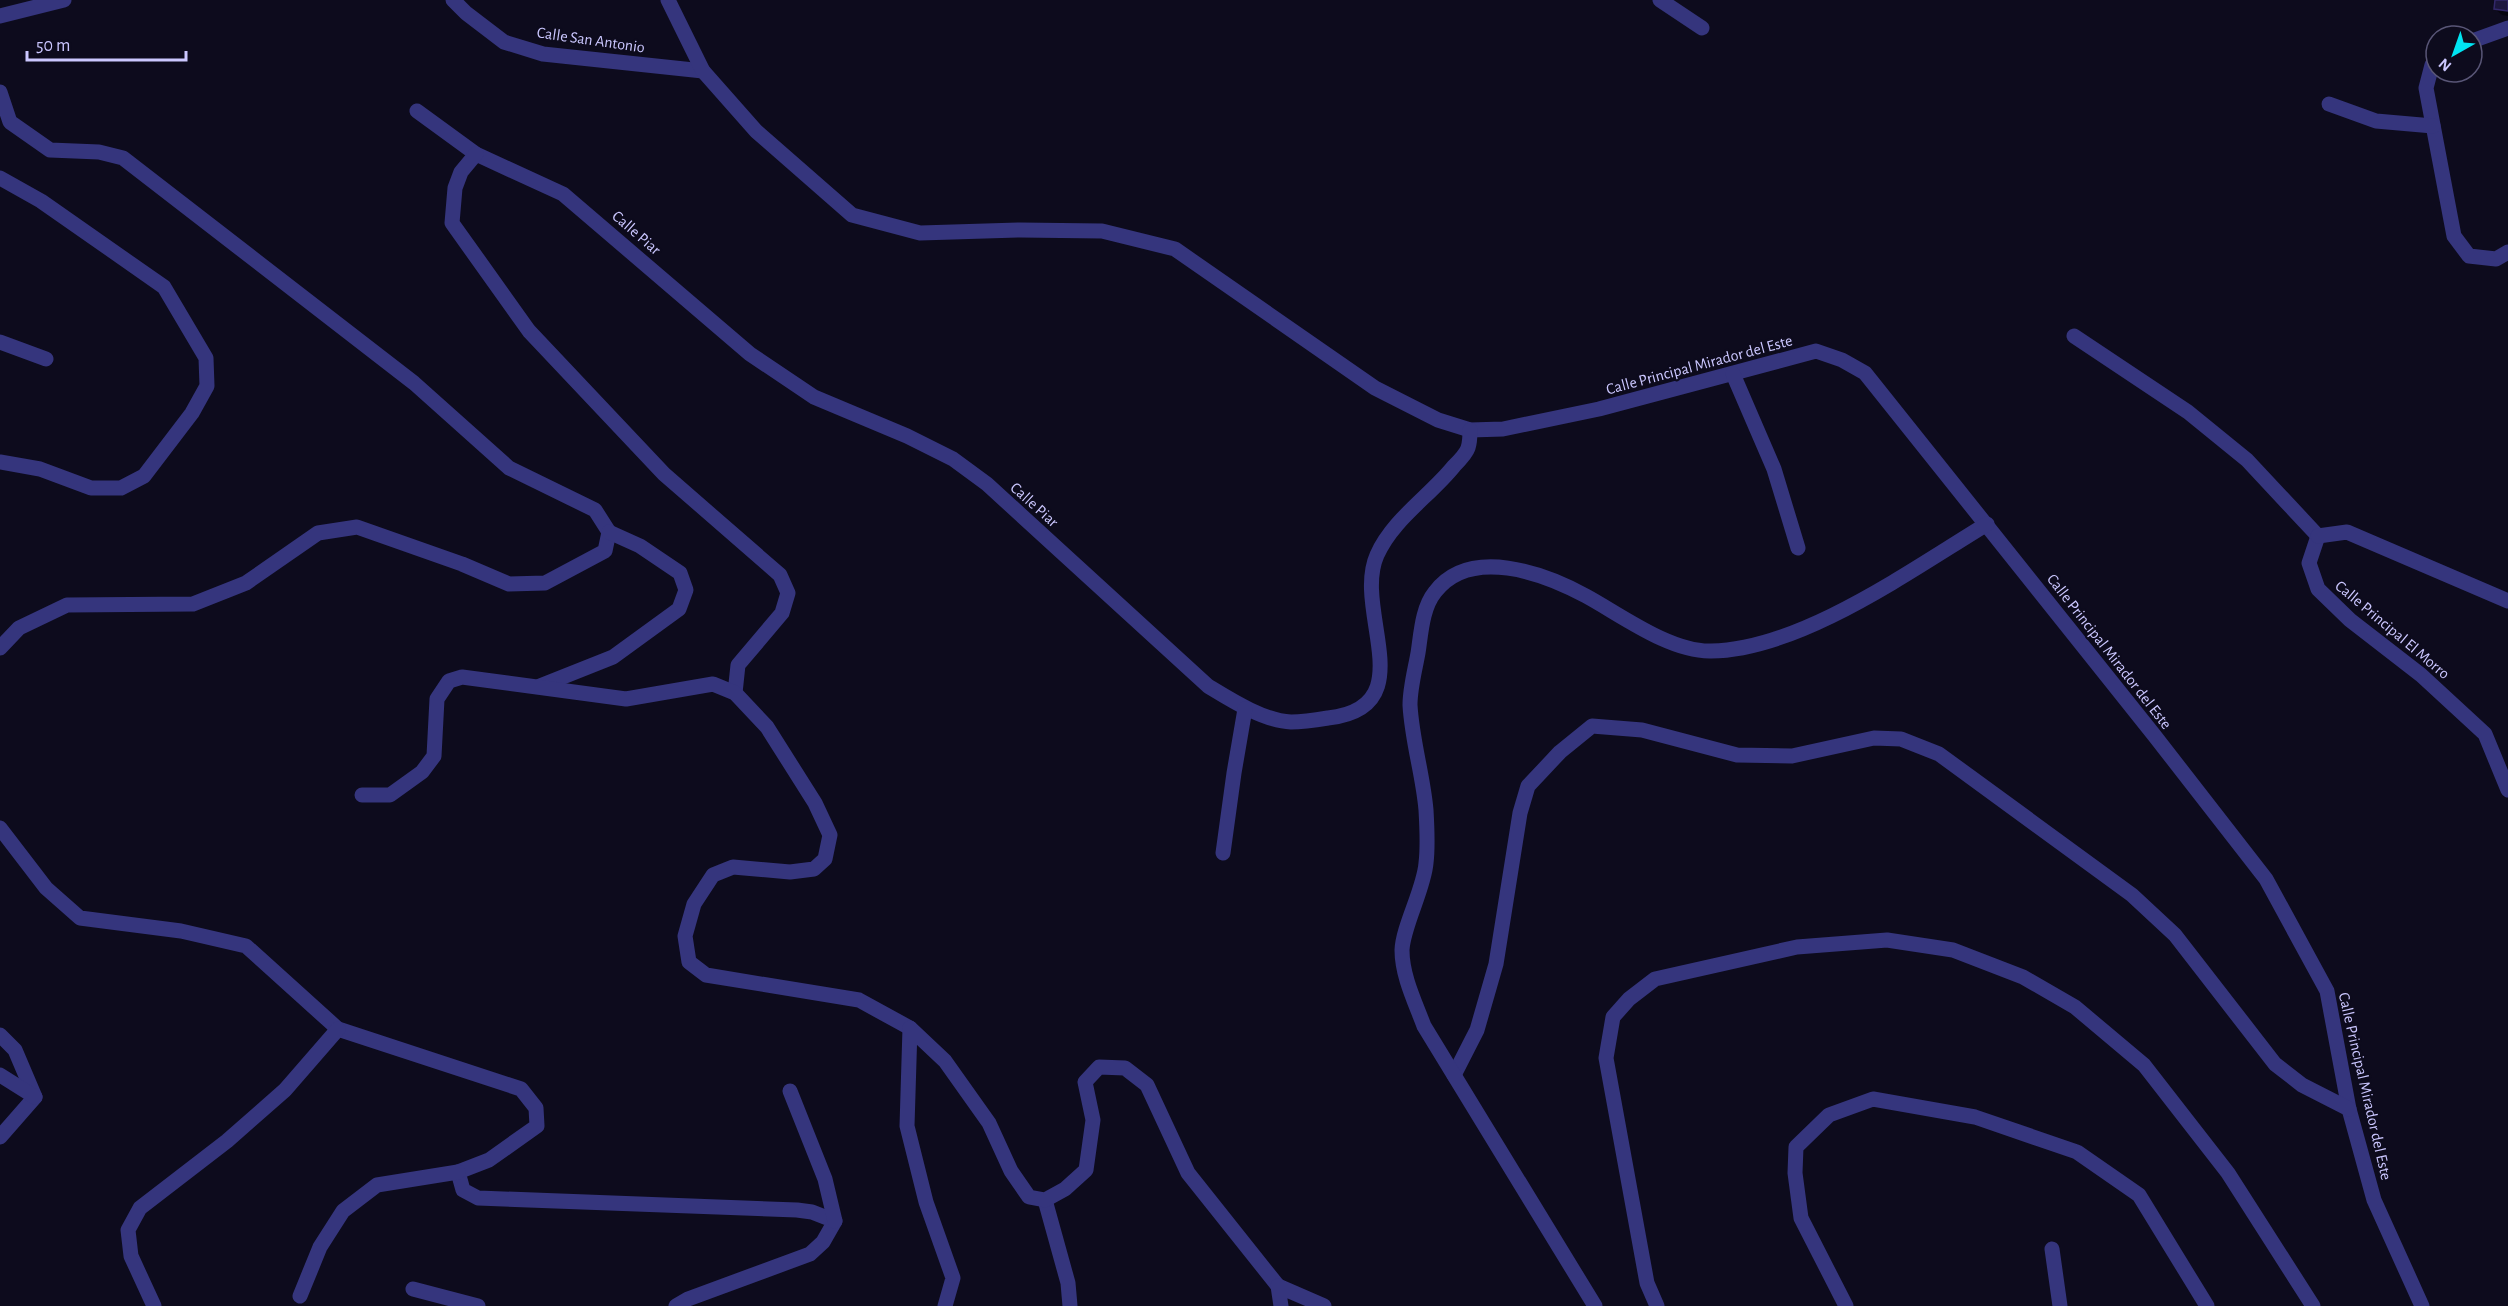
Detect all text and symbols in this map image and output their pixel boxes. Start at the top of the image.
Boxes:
scale bar [27,24,186,62]
street label: Calle San Antonio [536,24,646,56]
north arrow [2424,24,2484,84]
text: 50 m [36,37,70,55]
text: N [2436,55,2454,74]
street label: Calle Piar [609,208,664,258]
street label: Calle Principal Mirador del Este [1604,332,1794,398]
street label: Calle Piar [1007,479,1062,531]
street label: Calle Principal Mirador del Este [2044,571,2175,732]
street label: Calle Principal El Morro [2332,577,2453,682]
street label: Calle Principal Mirador del Este [2336,991,2394,1182]

